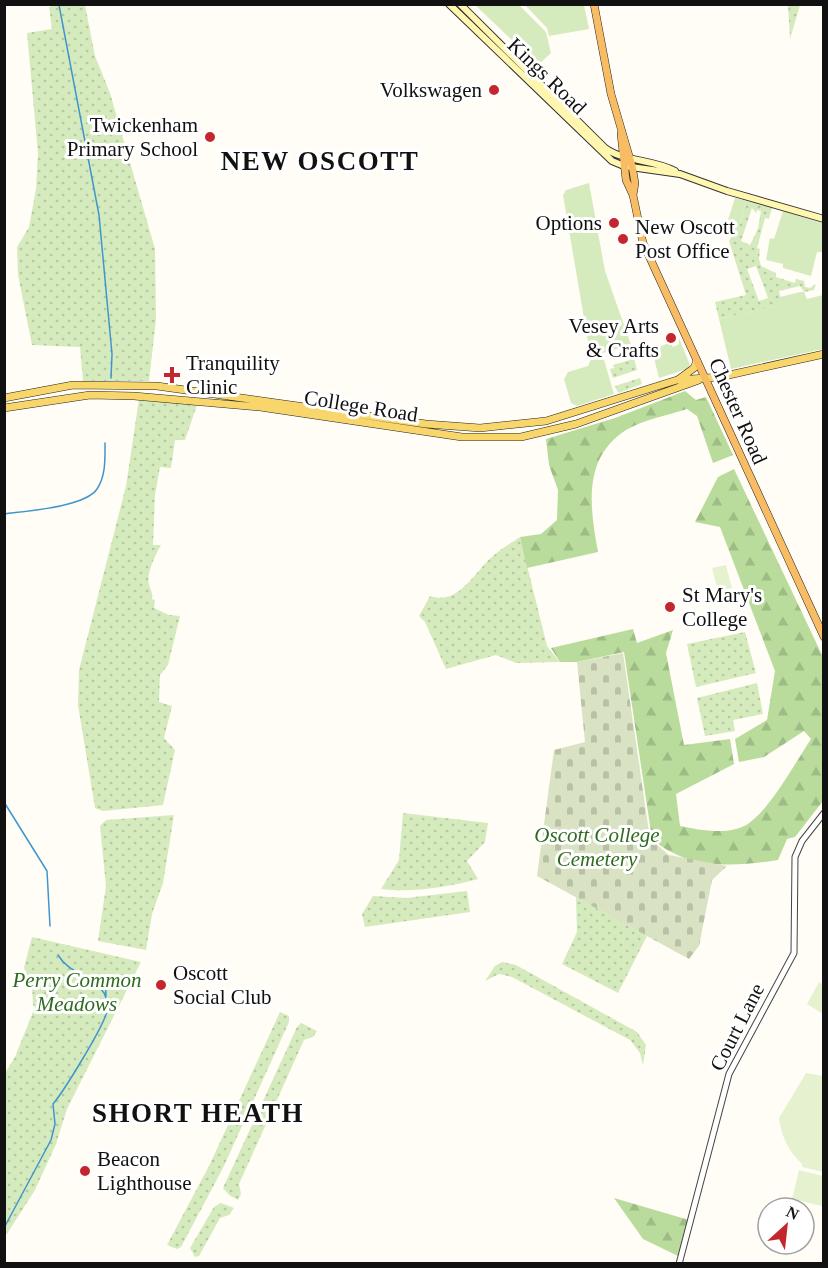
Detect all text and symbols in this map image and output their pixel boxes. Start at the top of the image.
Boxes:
street label: Kings Road [503,33,592,120]
place label: Volkswagen [380,78,482,102]
marker: Volkswagen [487,83,501,97]
place label: Twickenham Primary School [67,113,198,161]
marker: Twickenham Primary School [203,130,217,144]
district label: NEW OSCOTT [221,146,419,176]
place label: Options [535,211,602,235]
place label: New Oscott Post Office [635,215,735,263]
marker: Options [607,216,621,230]
marker: New Oscott Post Office [616,232,630,246]
place label: Vesey Arts & Crafts [569,314,659,362]
marker: Vesey Arts & Crafts [664,331,678,345]
place label: Tranquility Clinic [186,351,280,399]
street label: Chester Road [704,354,772,468]
marker: Tranquility Clinic [163,366,181,384]
street label: College Road [302,385,420,427]
place label: St Mary's College [682,583,762,631]
marker: St Mary's College [663,600,677,614]
park label: Oscott College Cemetery [534,823,660,871]
place label: Oscott Social Club [173,961,272,1009]
park label: Perry Common Meadows [12,968,141,1016]
marker: Oscott Social Club [154,978,168,992]
street label: Court Lane [705,979,769,1075]
district label: SHORT HEATH [92,1098,304,1128]
place label: Beacon Lighthouse [97,1147,192,1195]
marker: Beacon Lighthouse [78,1164,92,1178]
north arrow [756,1196,816,1256]
text: N [784,1203,802,1223]

